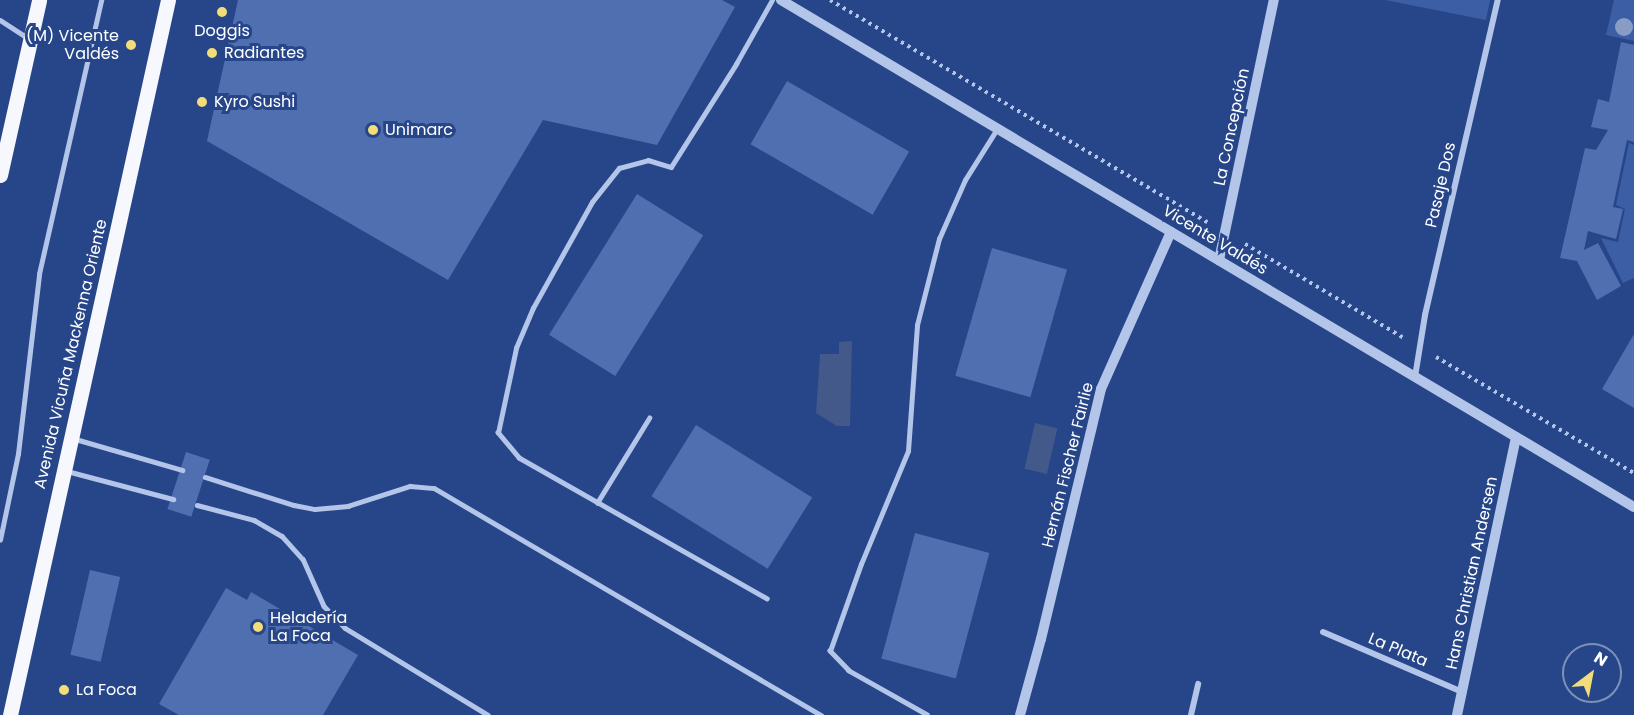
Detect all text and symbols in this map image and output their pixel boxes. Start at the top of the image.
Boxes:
marker: Doggis [215,5,229,19]
place label: Doggis [194,21,250,41]
place label: (M) Vicente Valdés [26,26,119,64]
marker: (M) Vicente Valdés [124,38,138,52]
place label: Radiantes [224,43,304,63]
marker: Radiantes [205,46,219,60]
street label: La Concepción [1210,67,1254,187]
place label: Kyro Sushi [214,92,295,112]
marker: Kyro Sushi [195,95,209,109]
place label: Unimarc [385,120,453,140]
marker: Unimarc [366,123,380,137]
street label: Pasaje Dos [1422,140,1460,230]
street label: Vicente Valdés [1159,201,1271,279]
street label: Avenida Vicuña Mackenna Oriente [31,217,111,491]
street label: Hernán Fischer Fairlie [1038,380,1098,550]
street label: Hans Christian Andersen [1442,475,1502,671]
place label: Heladería La Foca [270,608,347,646]
marker: Heladería La Foca [251,620,265,634]
street label: La Plata [1365,629,1431,671]
north arrow [1562,643,1622,703]
text: N [1590,646,1612,672]
place label: La Foca [76,680,137,700]
marker: La Foca [57,683,71,697]

